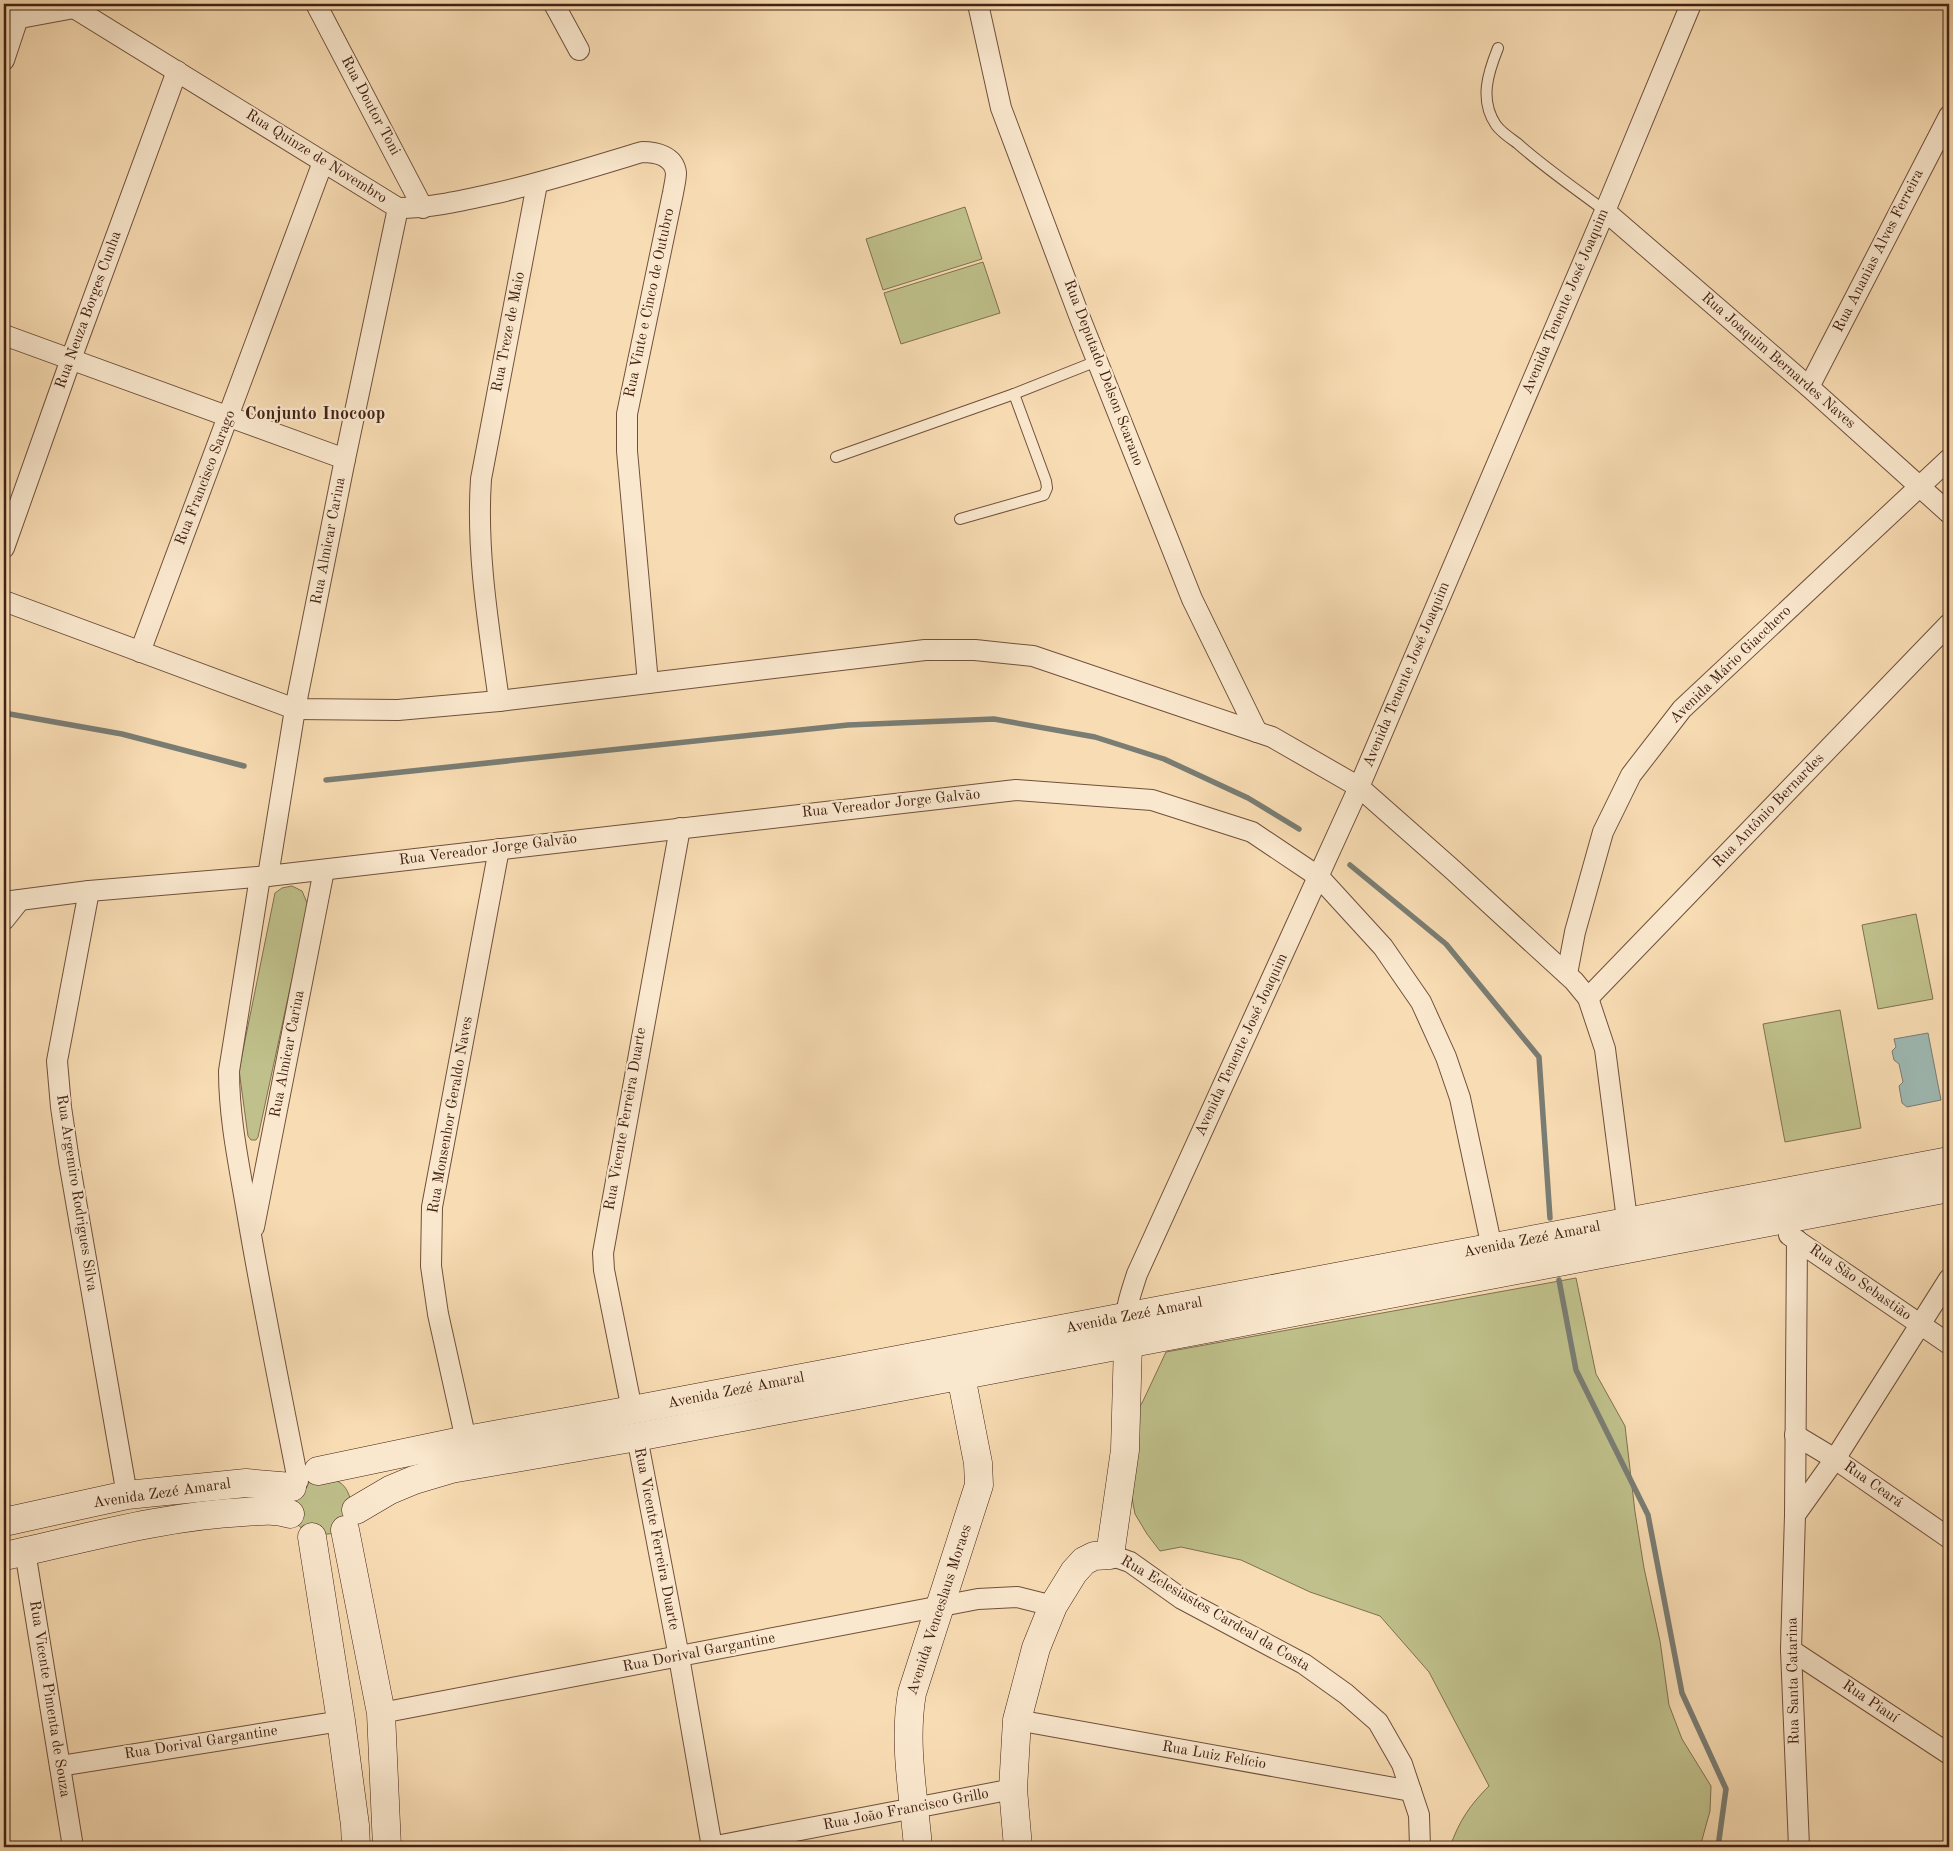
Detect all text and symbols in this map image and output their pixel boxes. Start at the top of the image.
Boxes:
street label: Rua Doutor Toni [338,54,402,158]
street label: Rua Quinze de Novembro [243,107,389,207]
street label: Rua Ananias Alves Ferreira [1831,167,1927,335]
street label: Rua Vinte e Cinco de Outubro [623,207,677,399]
street label: Avenida Tenente José Joaquim [1520,207,1612,397]
street label: Rua Neuza Borges Cunha [53,229,125,391]
street label: Rua Treze de Maio [490,271,528,393]
street label: Rua Deputado Delson Scarano [1060,278,1146,468]
street label: Rua Joaquim Bernardes Naves [1698,290,1858,432]
district label: Conjunto Inocoop [245,405,385,423]
street label: Rua Francisco Sarago [173,408,239,548]
street label: Rua Almicar Carina [309,476,349,606]
street label: Avenida Tenente José Joaquim [1361,580,1453,770]
street label: Avenida Mário Giacchero [1668,603,1794,727]
street label: Rua Antônio Bernardes [1711,751,1827,871]
street label: Rua Vereador Jorge Galvão [801,787,981,821]
street label: Rua Vereador Jorge Galvão [398,832,578,868]
street label: Avenida Tenente José Joaquim [1193,951,1291,1139]
street label: Rua Almicar Carina [268,989,308,1119]
street label: Rua Monsenhor Geraldo Naves [426,1015,476,1215]
street label: Rua Vicente Ferreira Duarte [602,1026,650,1212]
street label: Rua Argemiro Rodrigues Silva [53,1094,99,1293]
street label: Avenida Zezé Amaral [1462,1219,1602,1261]
street label: Rua São Sebastião [1806,1242,1914,1324]
street label: Avenida Zezé Amaral [1064,1295,1204,1337]
street label: Avenida Zezé Amaral [666,1370,806,1412]
street label: Rua Vicente Ferreira Duarte [631,1446,681,1632]
street label: Rua Ceará [1841,1459,1906,1511]
street label: Avenida Zezé Amaral [92,1477,232,1511]
street label: Avenida Venceslaus Moraes [905,1523,975,1697]
street label: Rua Eclesiastes Cardeal da Costa [1118,1554,1313,1675]
street label: Rua Vicente Pimenta de Souza [26,1600,72,1799]
street label: Rua Santa Catarina [1785,1616,1803,1745]
street label: Rua Dorival Gargantine [621,1631,777,1675]
street label: Rua Piauí [1839,1678,1902,1727]
street label: Rua Dorival Gargantine [123,1723,279,1763]
street label: Rua Luiz Felício [1161,1739,1267,1773]
street label: Rua João Francisco Grillo [822,1787,990,1833]

